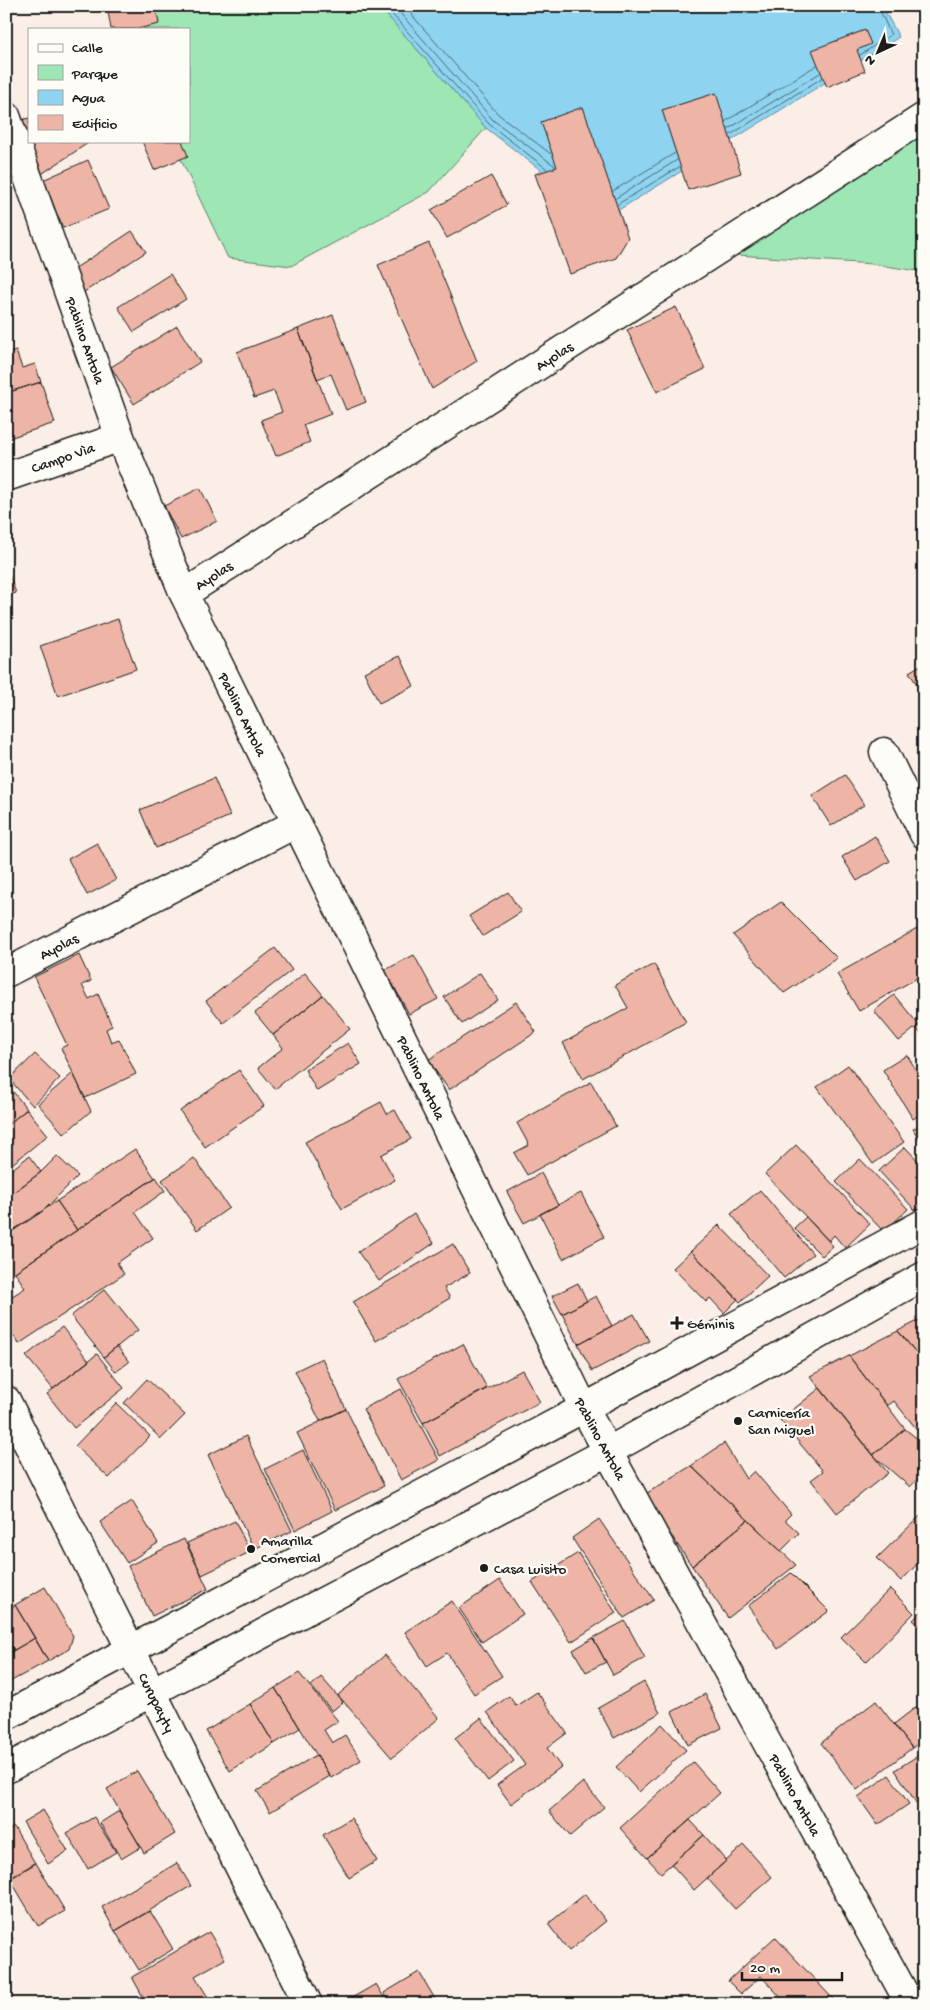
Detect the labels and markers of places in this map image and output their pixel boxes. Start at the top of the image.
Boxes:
place label: Géminis [687,1316,734,1334]
marker: Géminis [671,1317,683,1329]
place label: Carnicería San Miguel [748,1405,814,1440]
marker: Carnicería San Miguel [732,1415,744,1427]
place label: Amarilla Comercial [261,1533,321,1568]
marker: Amarilla Comercial [245,1543,257,1555]
place label: Casa Luisito [494,1561,567,1579]
marker: Casa Luisito [478,1562,490,1574]

